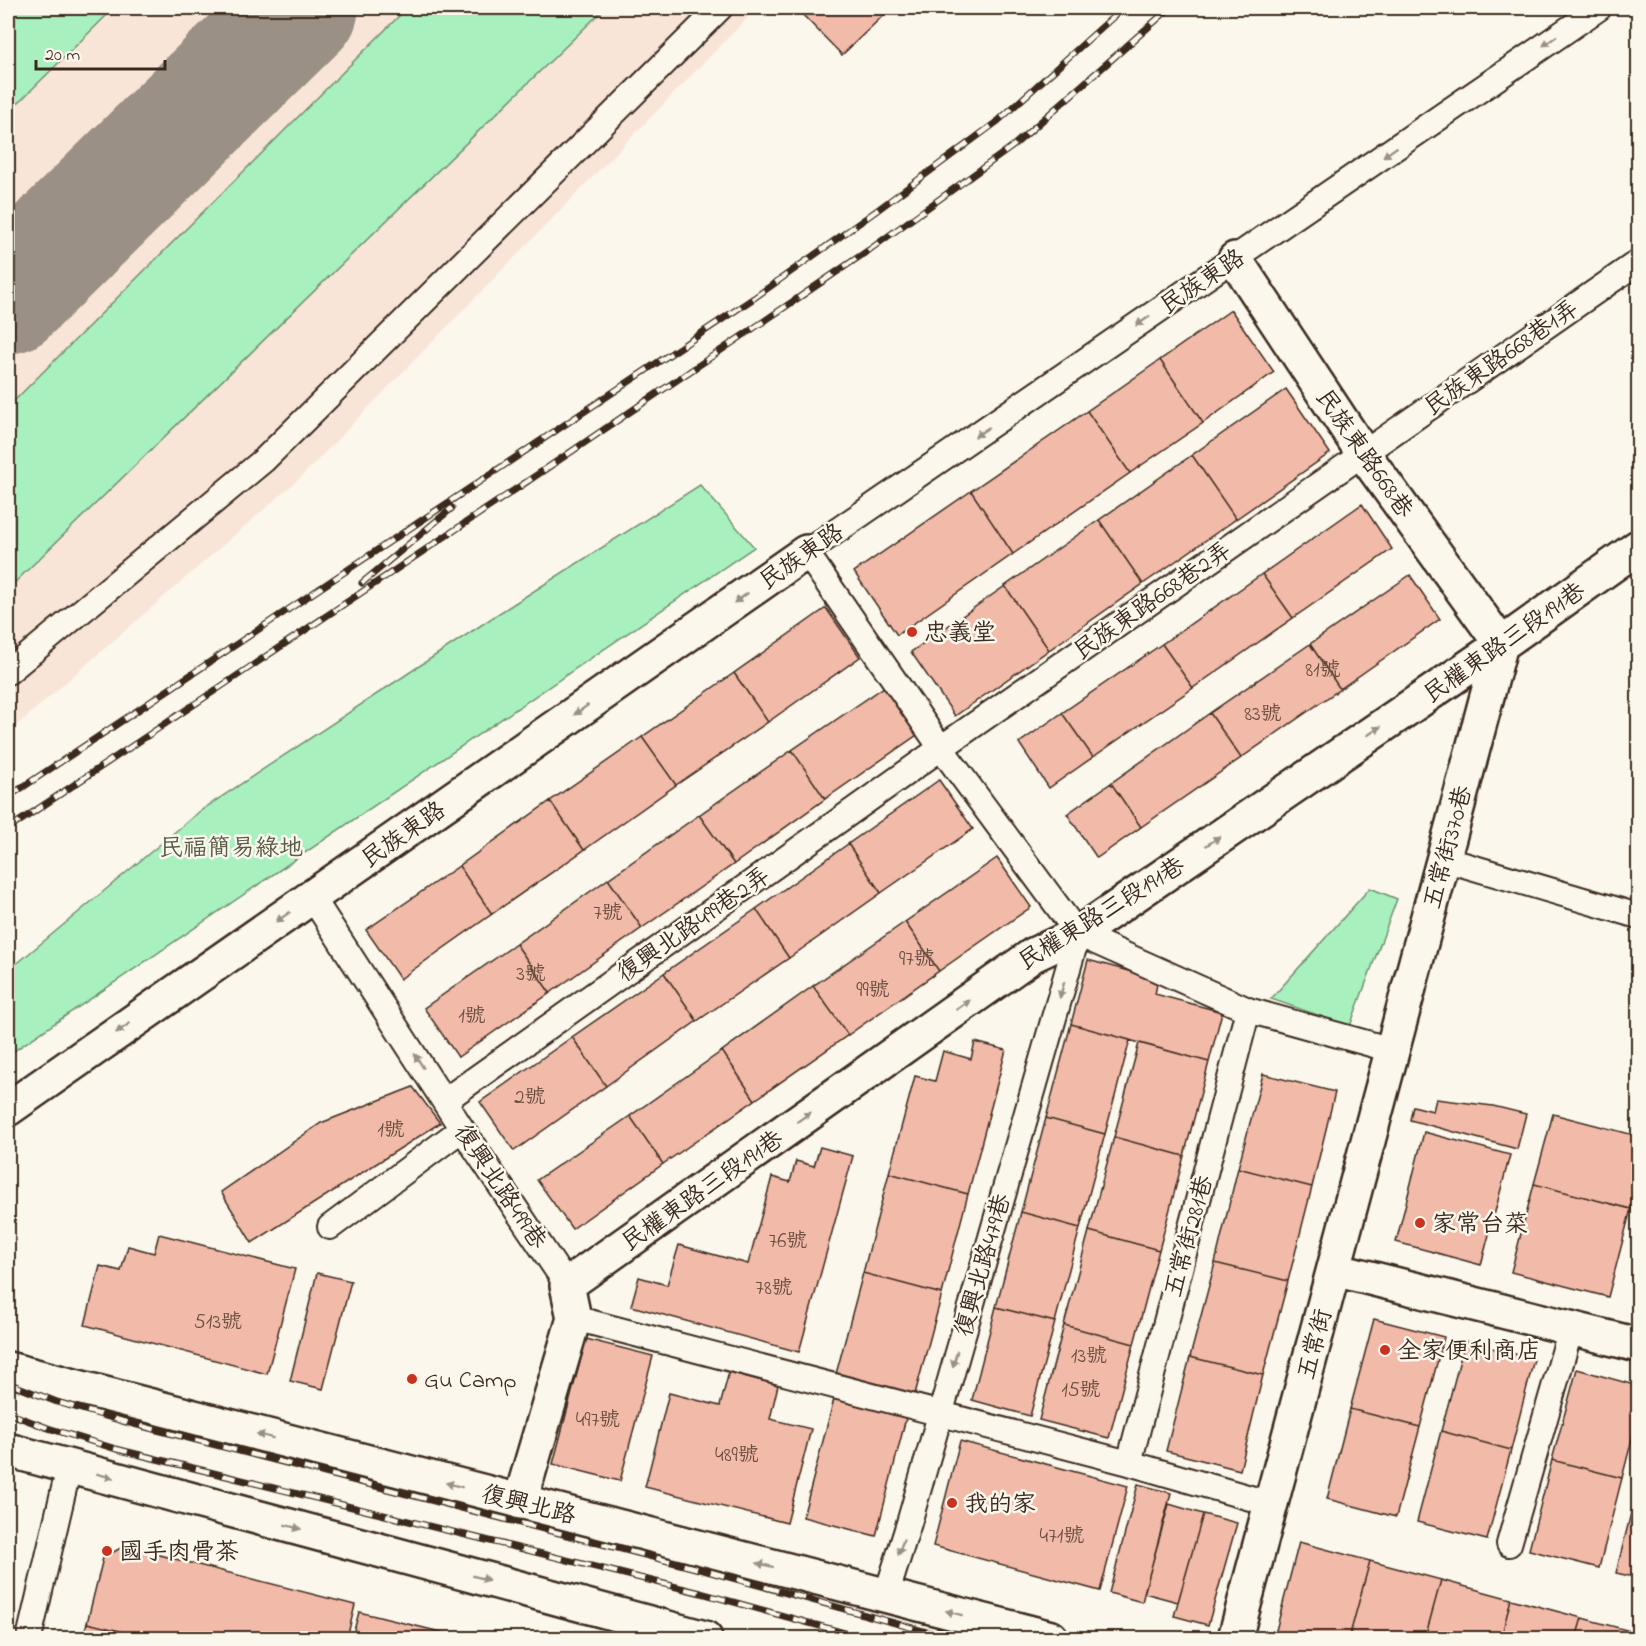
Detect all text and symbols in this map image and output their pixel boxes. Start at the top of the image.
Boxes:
scale bar [36,33,165,71]
one-way arrow [1543,35,1559,47]
text: 20 m [45,43,80,69]
one-way arrow [1382,146,1398,157]
street label: 民族東路 [1154,242,1253,324]
street label: 民族東路668巷1弄 [1418,293,1587,426]
one-way arrow [1135,315,1151,327]
street label: 民族東路668巷 [1306,383,1420,526]
one-way arrow [974,426,990,438]
street label: 民族東路 [753,516,852,600]
street label: 民族東路668巷2弄 [1067,534,1240,670]
street label: 民權東路三段191巷 [1417,575,1593,713]
one-way arrow [734,592,750,604]
place label: 忠義堂 [924,617,996,652]
marker: 忠義堂 [905,625,919,639]
house number: 81號 [1305,656,1341,686]
house number: 83號 [1244,700,1282,730]
one-way arrow [574,704,590,716]
one-way arrow [1366,725,1382,737]
street label: 五常街370巷 [1416,782,1483,913]
street label: 民族東路 [355,794,454,878]
park label: 民福簡易綠地 [159,832,303,867]
one-way arrow [1205,835,1221,847]
street label: 民權東路三段191巷 [1012,850,1192,980]
street label: 復興北路499巷2弄 [611,860,778,992]
house number: 7號 [593,899,623,929]
one-way arrow [276,911,292,923]
house number: 97號 [899,945,935,975]
house number: 3號 [516,960,546,990]
house number: 99號 [856,976,890,1006]
one-way arrow [1057,981,1066,999]
one-way arrow [955,999,970,1011]
house number: 1號 [458,1002,486,1032]
one-way arrow [116,1022,132,1034]
one-way arrow [413,1053,424,1070]
house number: 2號 [514,1083,546,1113]
one-way arrow [796,1112,811,1124]
house number: 1號 [377,1116,405,1146]
street label: 復興北路499巷 [444,1118,554,1257]
street label: 民權東路三段191巷 [615,1123,791,1261]
street label: 五常街281巷 [1157,1172,1223,1301]
street label: 復興北路479巷 [947,1190,1021,1341]
place label: 家常台菜 [1432,1208,1528,1243]
marker: 家常台菜 [1413,1216,1427,1230]
house number: 76號 [769,1227,807,1257]
house number: 78號 [755,1274,793,1304]
street label: 五常街 [1290,1305,1343,1384]
house number: 513號 [194,1308,242,1338]
place label: 全家便利商店 [1397,1335,1541,1370]
house number: 13號 [1071,1342,1107,1372]
marker: 全家便利商店 [1378,1343,1392,1357]
one-way arrow [950,1350,959,1368]
place label: Gu Camp [424,1364,517,1399]
marker: Gu Camp [405,1372,419,1386]
house number: 15號 [1061,1376,1101,1406]
house number: 497號 [576,1406,620,1436]
one-way arrow [256,1430,274,1440]
house number: 489號 [715,1441,759,1471]
one-way arrow [95,1472,114,1482]
street label: 復興北路 [478,1478,579,1535]
one-way arrow [445,1479,463,1489]
place label: 我的家 [964,1488,1036,1523]
marker: 我的家 [945,1496,959,1510]
house number: 471號 [1040,1522,1084,1552]
one-way arrow [284,1523,302,1532]
place label: 國手肉骨茶 [119,1536,239,1571]
one-way arrow [896,1538,905,1556]
marker: 國手肉骨茶 [100,1544,114,1558]
one-way arrow [756,1559,774,1569]
one-way arrow [472,1574,490,1583]
one-way arrow [945,1608,963,1618]

